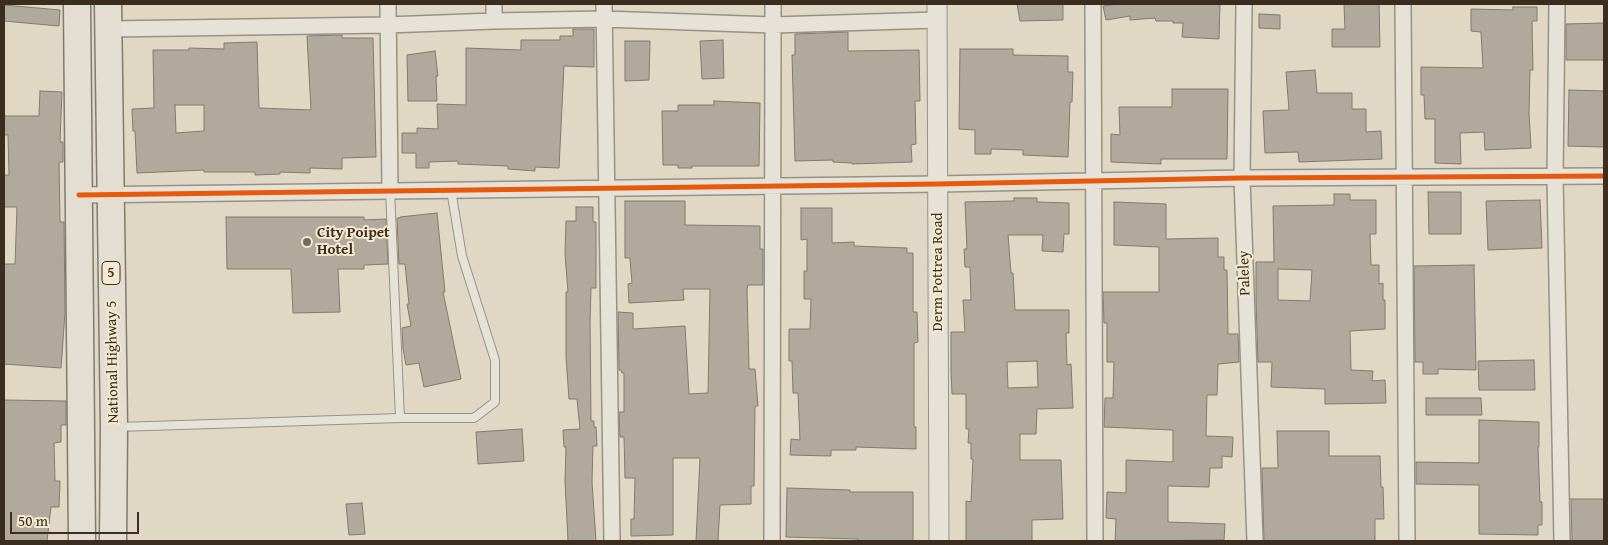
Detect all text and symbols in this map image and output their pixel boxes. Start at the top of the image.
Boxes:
street label: Derm Pottrea Road [929,213,947,331]
place label: City Poipet Hotel [317,224,390,259]
marker: City Poipet Hotel [301,236,313,248]
street label: Paleley [1235,250,1255,296]
road number: 5 [102,262,120,284]
street label: National Highway 5 [103,301,123,423]
scale bar [12,502,141,534]
text: 50 m [18,510,48,531]

